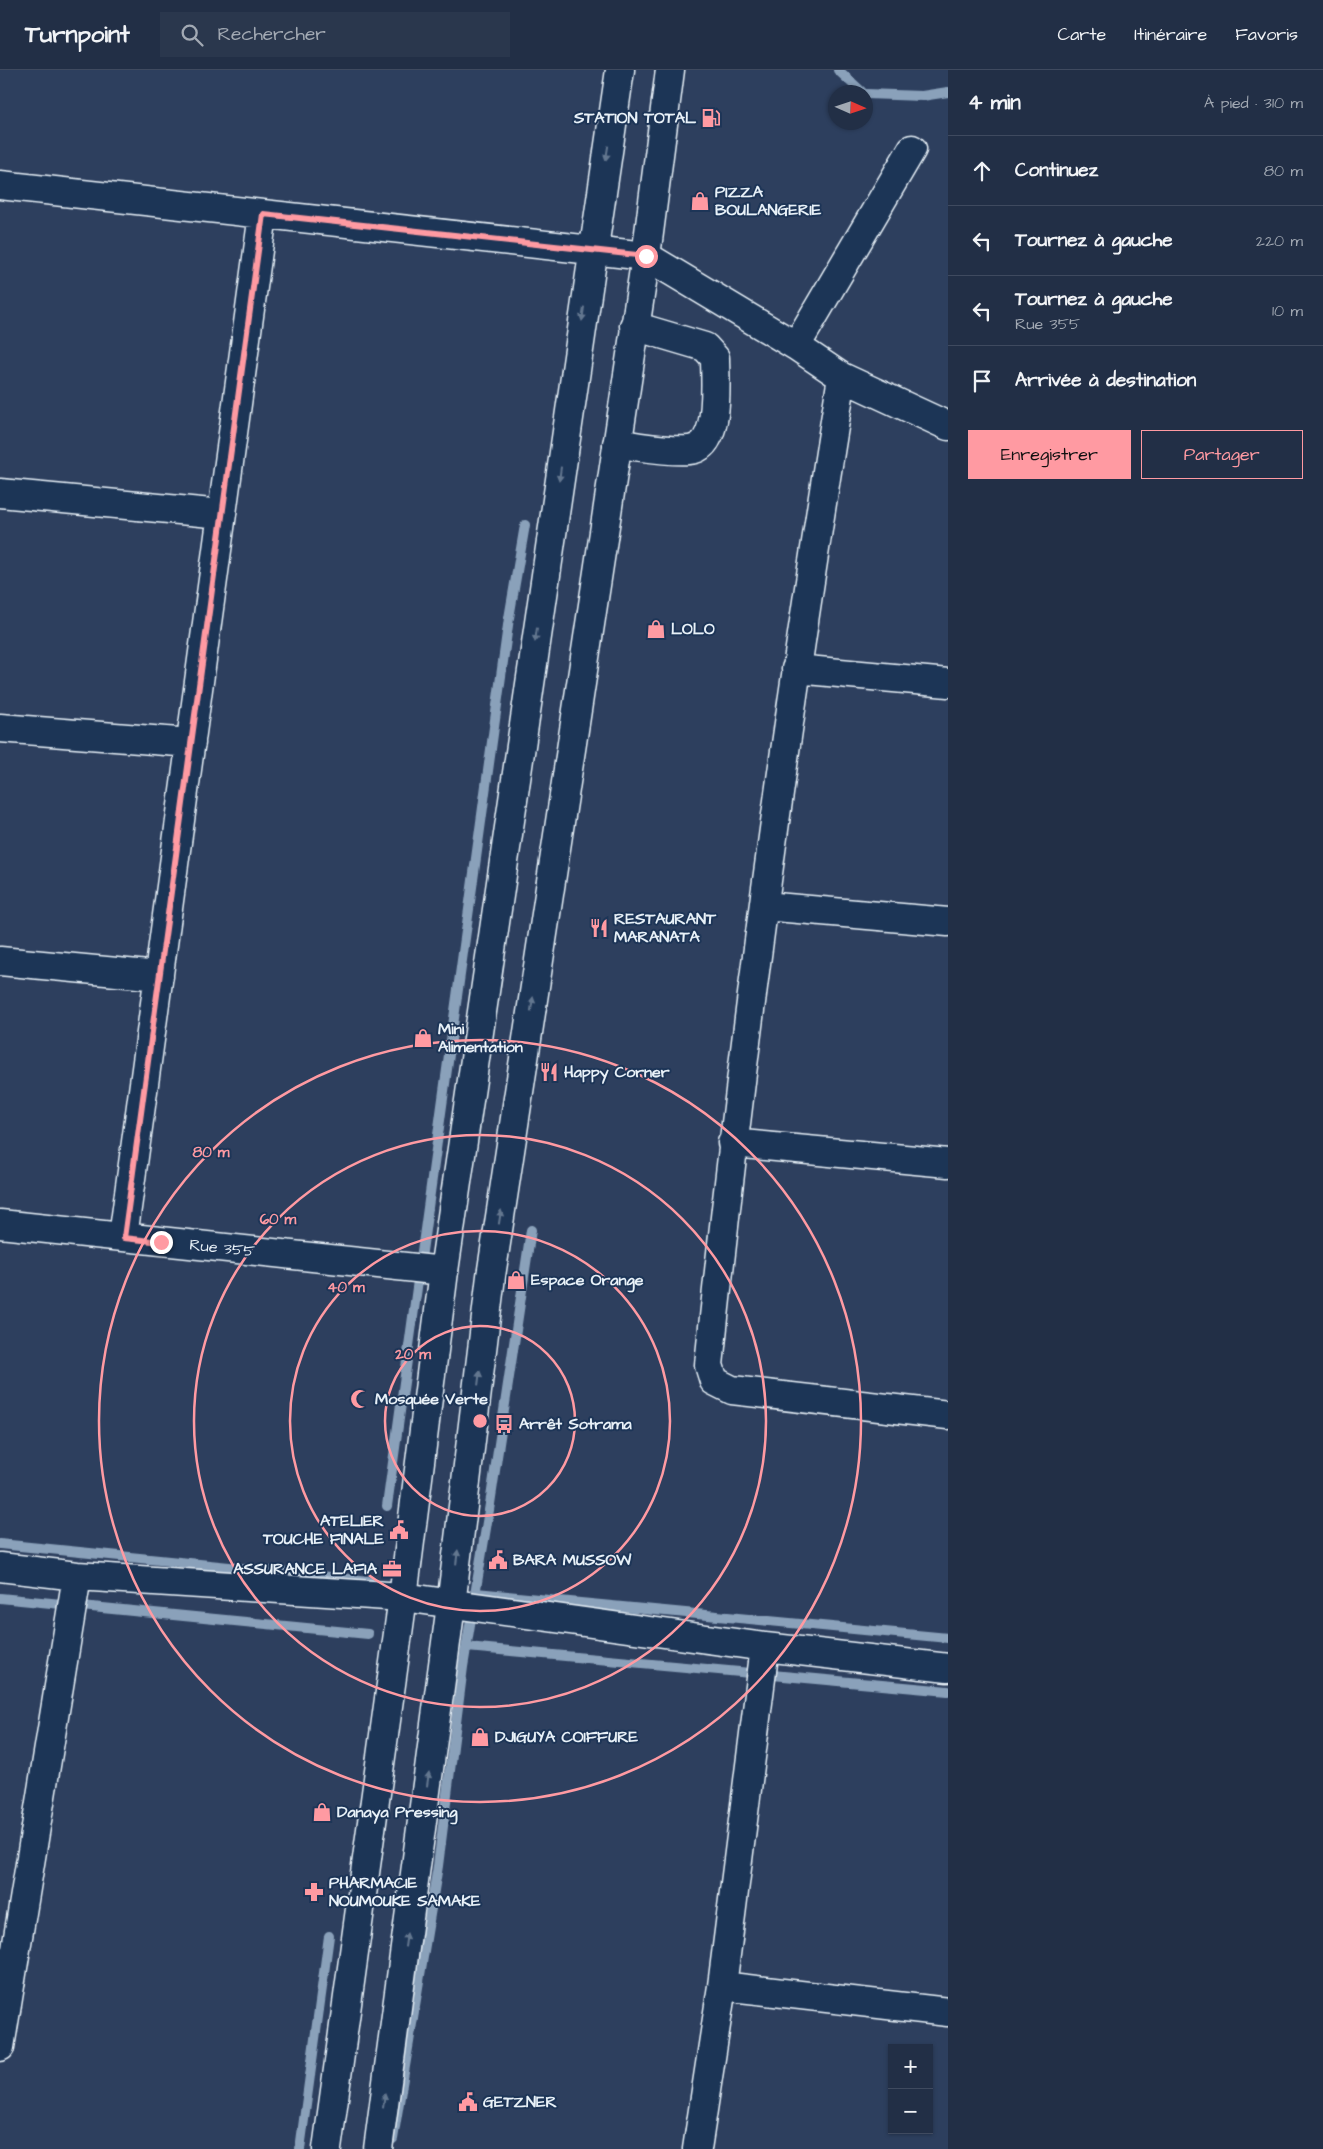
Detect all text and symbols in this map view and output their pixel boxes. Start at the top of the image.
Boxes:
search box [160,12,510,57]
text: Turnpoint [25,18,130,52]
icon: search [178,21,206,49]
text: Rechercher [218,21,326,48]
text: Carte [1057,22,1106,47]
text: Itinéraire [1134,22,1207,47]
text: Favoris [1235,22,1298,47]
north arrow [828,85,873,130]
text: 4 min [968,88,1021,117]
text: À pied · 310 m [1204,92,1303,114]
place label: STATION TOTAL [573,107,697,129]
fuel station icon: STATION TOTAL [700,107,722,129]
one-way arrow [603,145,611,161]
icon: ahead [968,157,996,185]
text: Continuez [1015,157,1098,184]
text: 80 m [1264,160,1303,182]
place label: PIZZA BOULANGERIE [715,181,822,221]
shop icon: PIZZA BOULANGERIE [689,190,711,212]
icon: left [968,227,996,255]
text: Tournez à gauche [1015,227,1173,254]
text: 220 m [1256,230,1303,252]
route start [635,245,658,268]
text: Tournez à gauche [1015,286,1173,313]
icon: left [968,297,996,325]
text: 10 m [1272,300,1303,322]
one-way arrow [579,306,587,322]
text: Rue 355 [1015,313,1080,335]
icon: arrive [968,367,996,395]
text: Arrivée à destination [1015,367,1196,394]
button: Enregistrer [968,430,1131,479]
button: Partager [1141,430,1303,479]
one-way arrow [556,467,564,483]
shop icon: LOLO [645,618,667,640]
place label: LOLO [671,618,715,640]
one-way arrow [532,627,540,643]
place label: RESTAURANT MARANATA [614,908,717,948]
restaurant icon: RESTAURANT MARANATA [588,917,610,939]
one-way arrow [528,996,536,1012]
place label: Mini Alimentation [438,1018,523,1058]
shop icon: Mini Alimentation [412,1027,434,1049]
restaurant icon: Happy Corner [538,1061,560,1083]
place label: Happy Corner [564,1061,670,1084]
text: 80 m [193,1142,230,1163]
one-way arrow [496,1208,504,1224]
text: 60 m [260,1209,297,1230]
route end [150,1231,173,1254]
street label: Rue 355 [188,1234,256,1262]
shop icon: Espace Orange [505,1269,527,1291]
place label: Espace Orange [531,1269,644,1293]
text: 40 m [327,1277,365,1298]
text: 20 m [394,1344,431,1365]
one-way arrow [475,1370,483,1386]
mosque icon: Mosquée Verte [349,1388,371,1410]
place label: Mosquée Verte [375,1388,488,1410]
centre of rings [471,1412,489,1430]
bus stop icon: Arrêt Sotrama [493,1413,515,1435]
place label: Arrêt Sotrama [519,1413,633,1435]
place label: ATELIER TOUCHE FINALE [262,1510,385,1550]
public building icon: ATELIER TOUCHE FINALE [388,1519,410,1541]
one-way arrow [453,1548,461,1564]
public building icon: BARA MUSSOW [487,1549,509,1571]
place label: BARA MUSSOW [513,1549,632,1571]
place label: ASSURANCE LAFIA [233,1558,378,1580]
office icon: ASSURANCE LAFIA [381,1558,403,1580]
shop icon: DJIGUYA COIFFURE [469,1726,491,1748]
place label: DJIGUYA COIFFURE [495,1726,639,1748]
one-way arrow [424,1770,432,1786]
shop icon: Danaya Pressing [311,1801,333,1823]
place label: Danaya Pressing [337,1801,458,1825]
place label: PHARMACIE NOUMOUKE SAMAKE [329,1872,481,1912]
pharmacy icon: PHARMACIE NOUMOUKE SAMAKE [303,1881,325,1903]
one-way arrow [402,1931,410,1947]
map controls [888,2044,933,2134]
button: + [888,2044,933,2089]
button: − [888,2089,933,2134]
public building icon: GETZNER [457,2091,479,2113]
place label: GETZNER [483,2091,557,2113]
one-way arrow [381,2092,389,2108]

